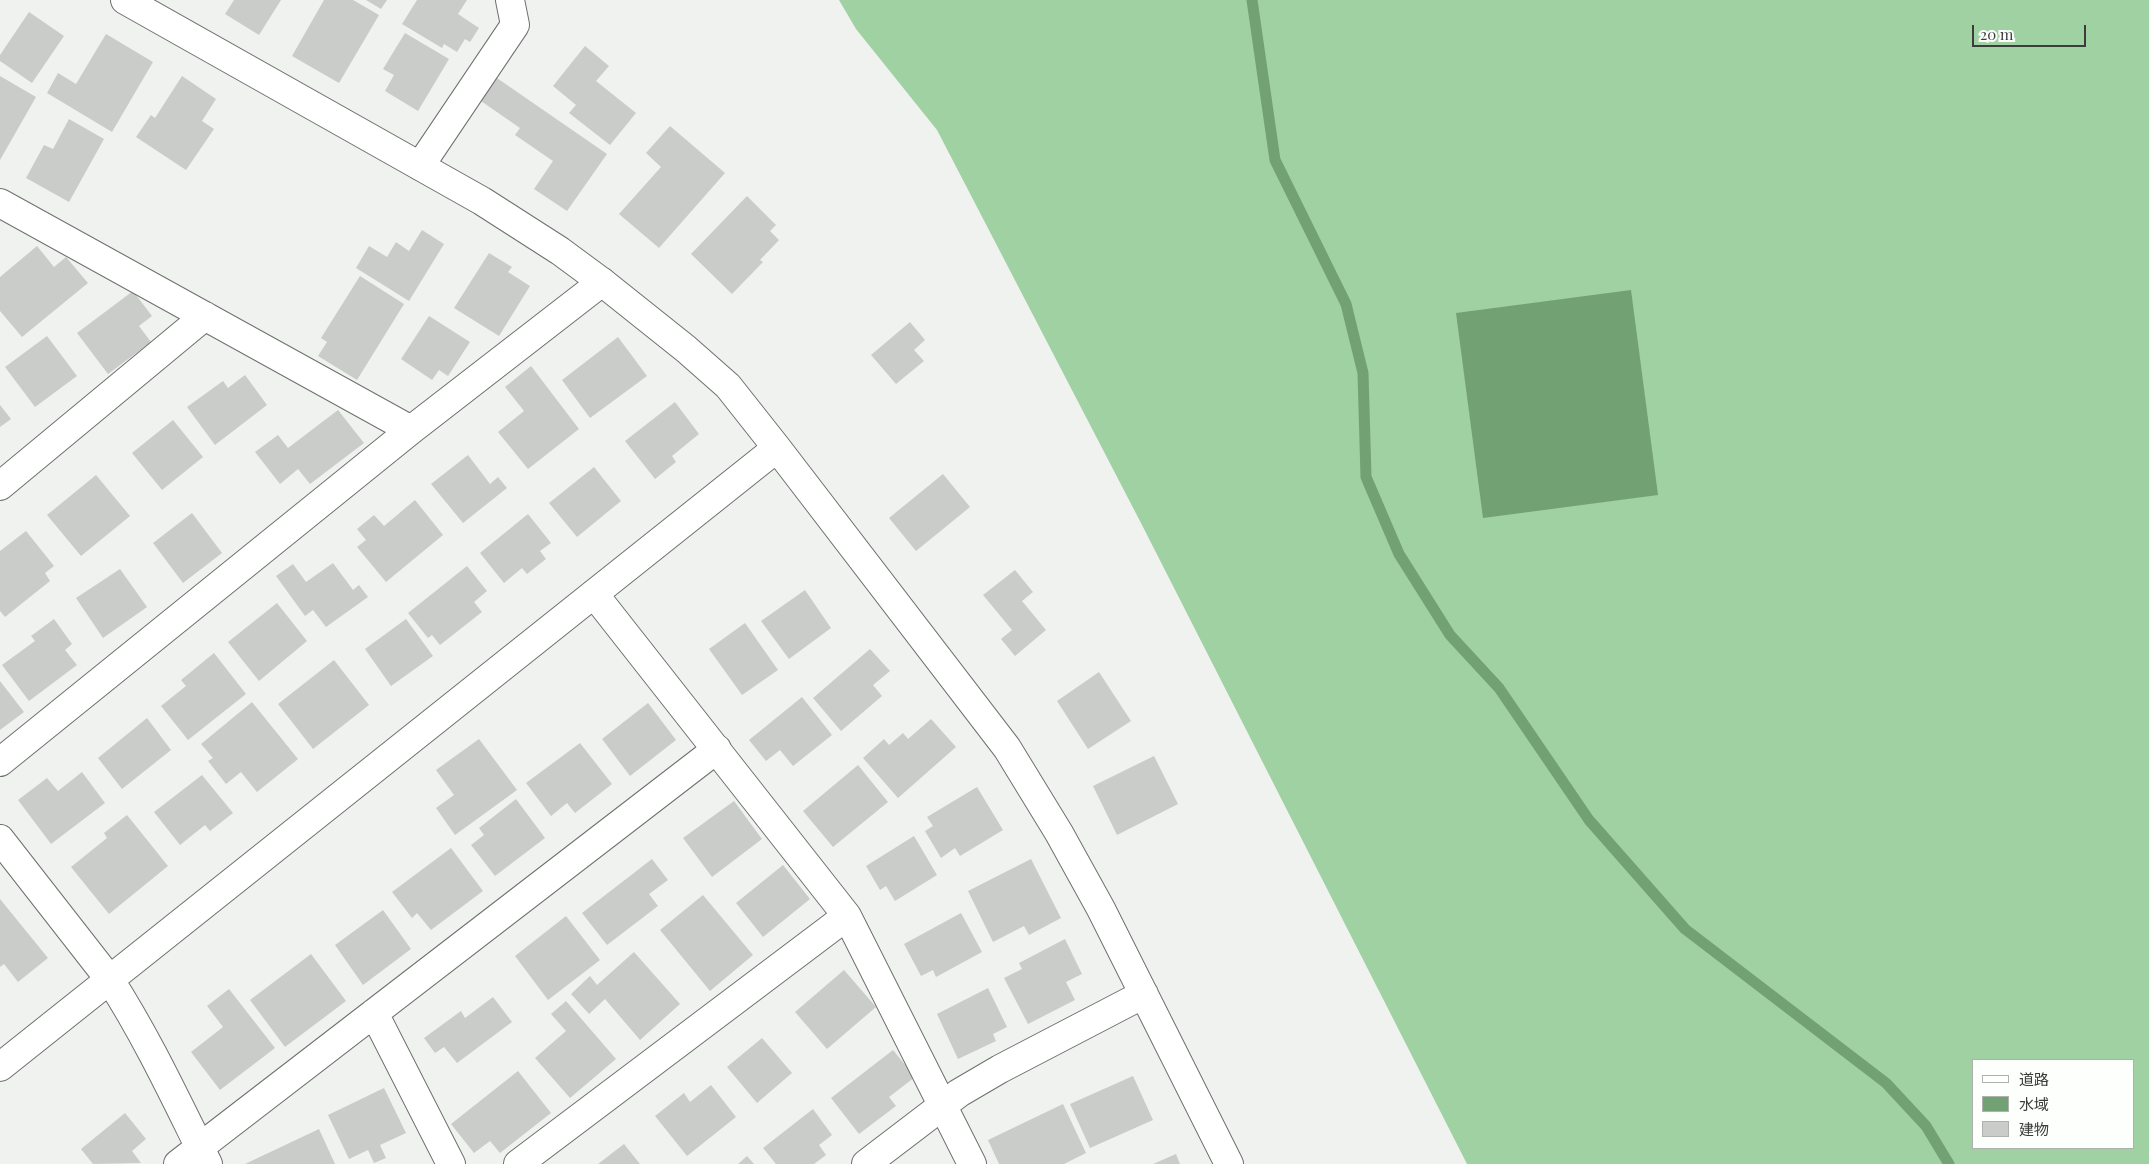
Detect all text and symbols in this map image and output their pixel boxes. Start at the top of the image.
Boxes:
scale bar [1974,15,2088,47]
text: 20 m [1980,24,2013,44]
legend [1972,1059,2134,1149]
text: 道路 [2019,1069,2049,1089]
text: 水域 [2019,1094,2049,1114]
text: 建物 [2019,1119,2049,1139]

